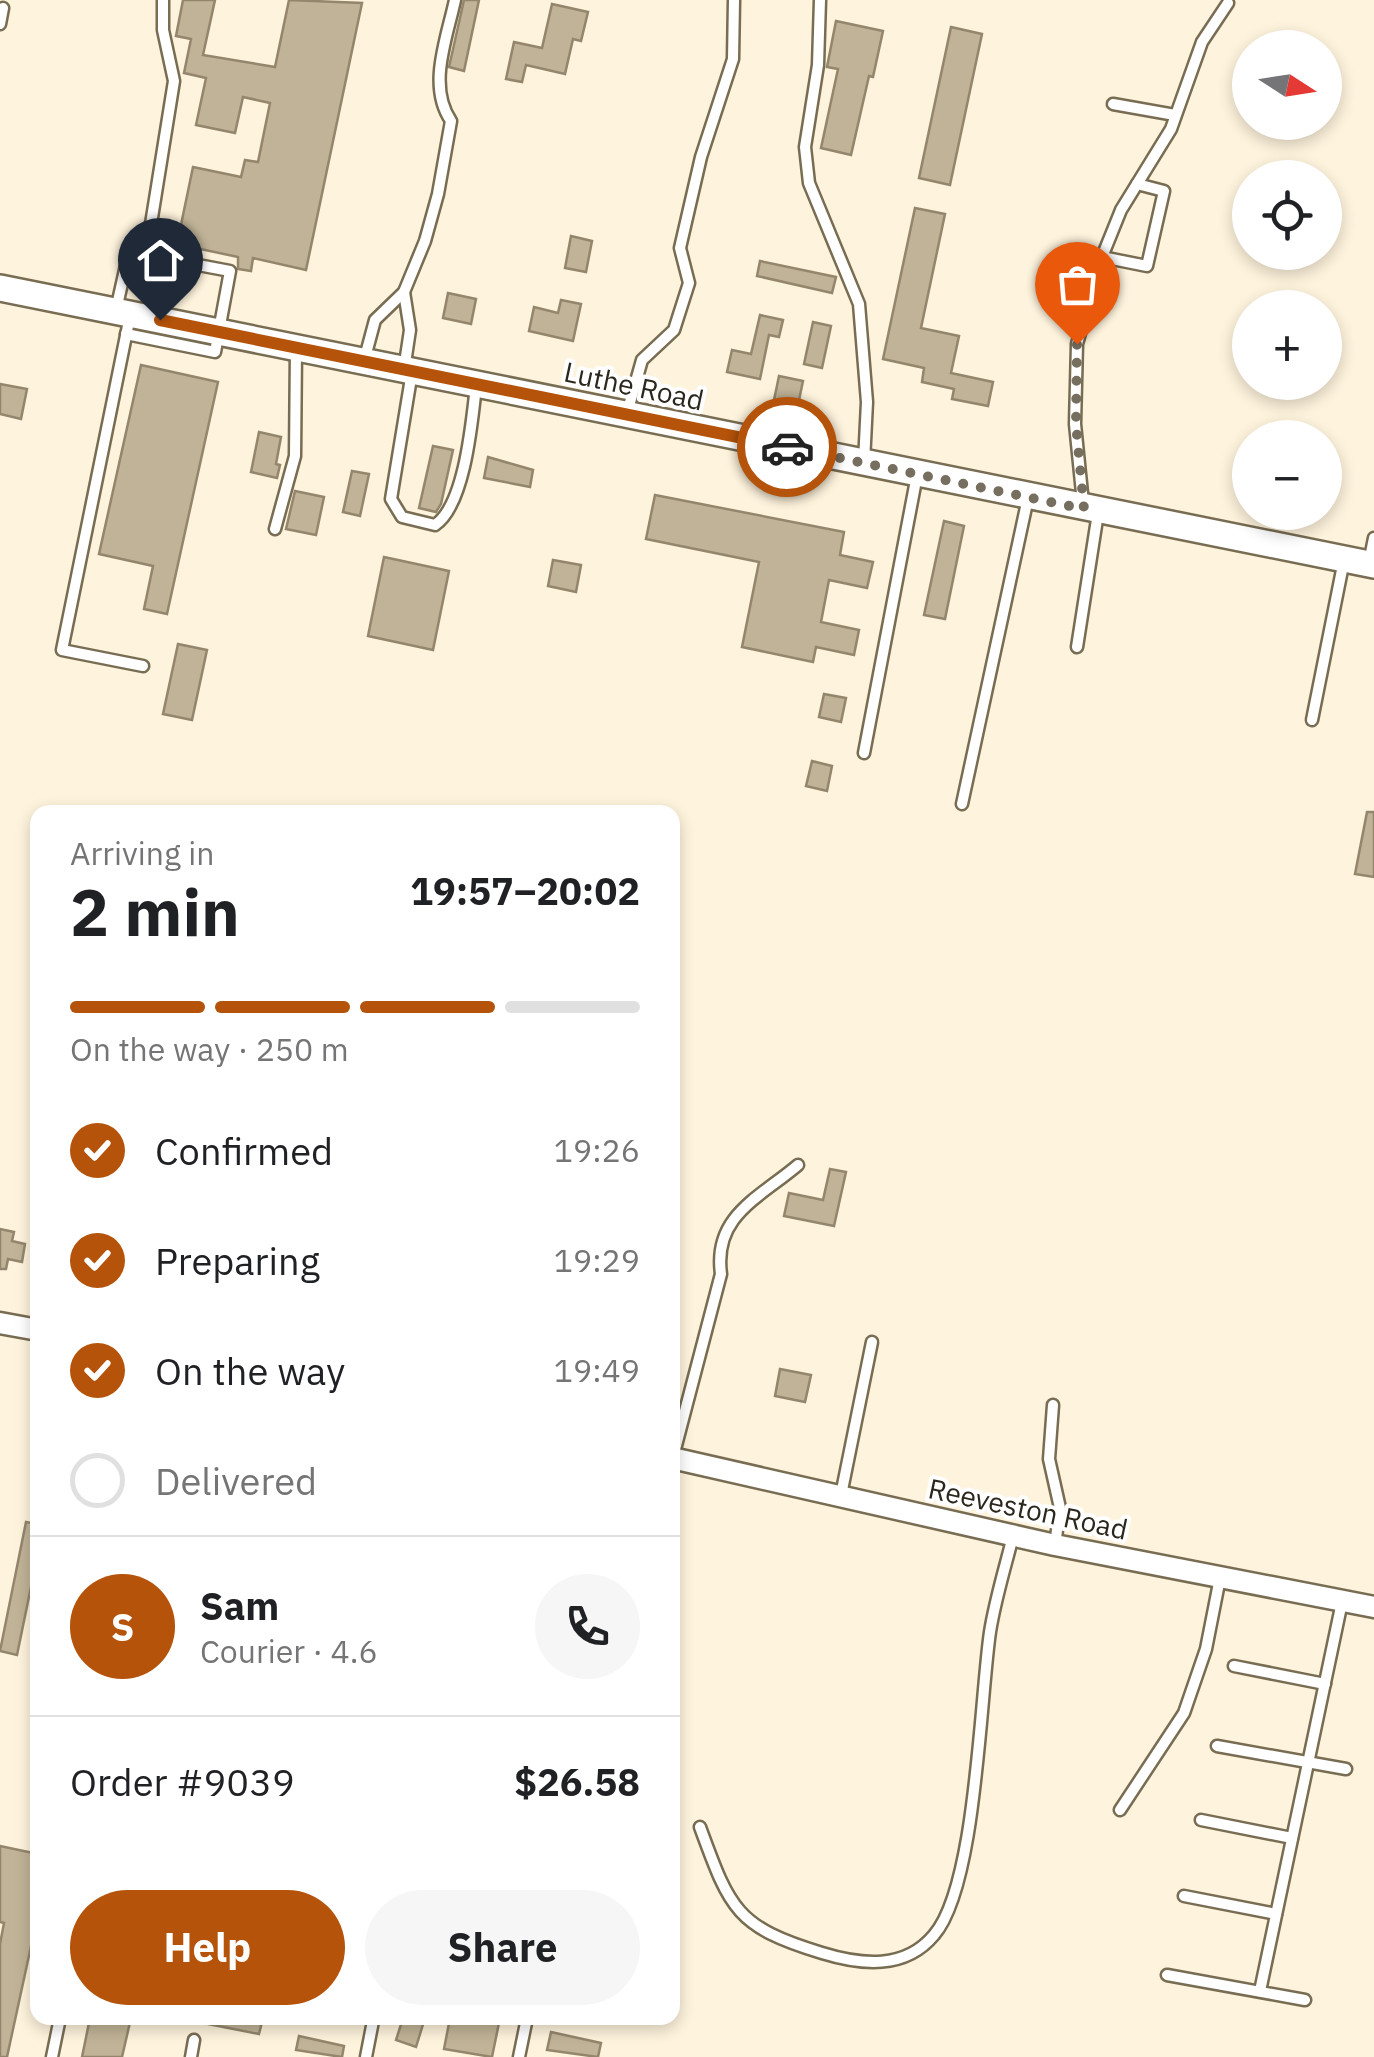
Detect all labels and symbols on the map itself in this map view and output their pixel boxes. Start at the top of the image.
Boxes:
north arrow [1232,30,1342,140]
pin [118,218,203,321]
pin [1035,242,1120,345]
street label: Luthe Road [561,353,707,418]
courier [737,397,837,497]
street label: Reeveston Road [925,1469,1131,1548]

